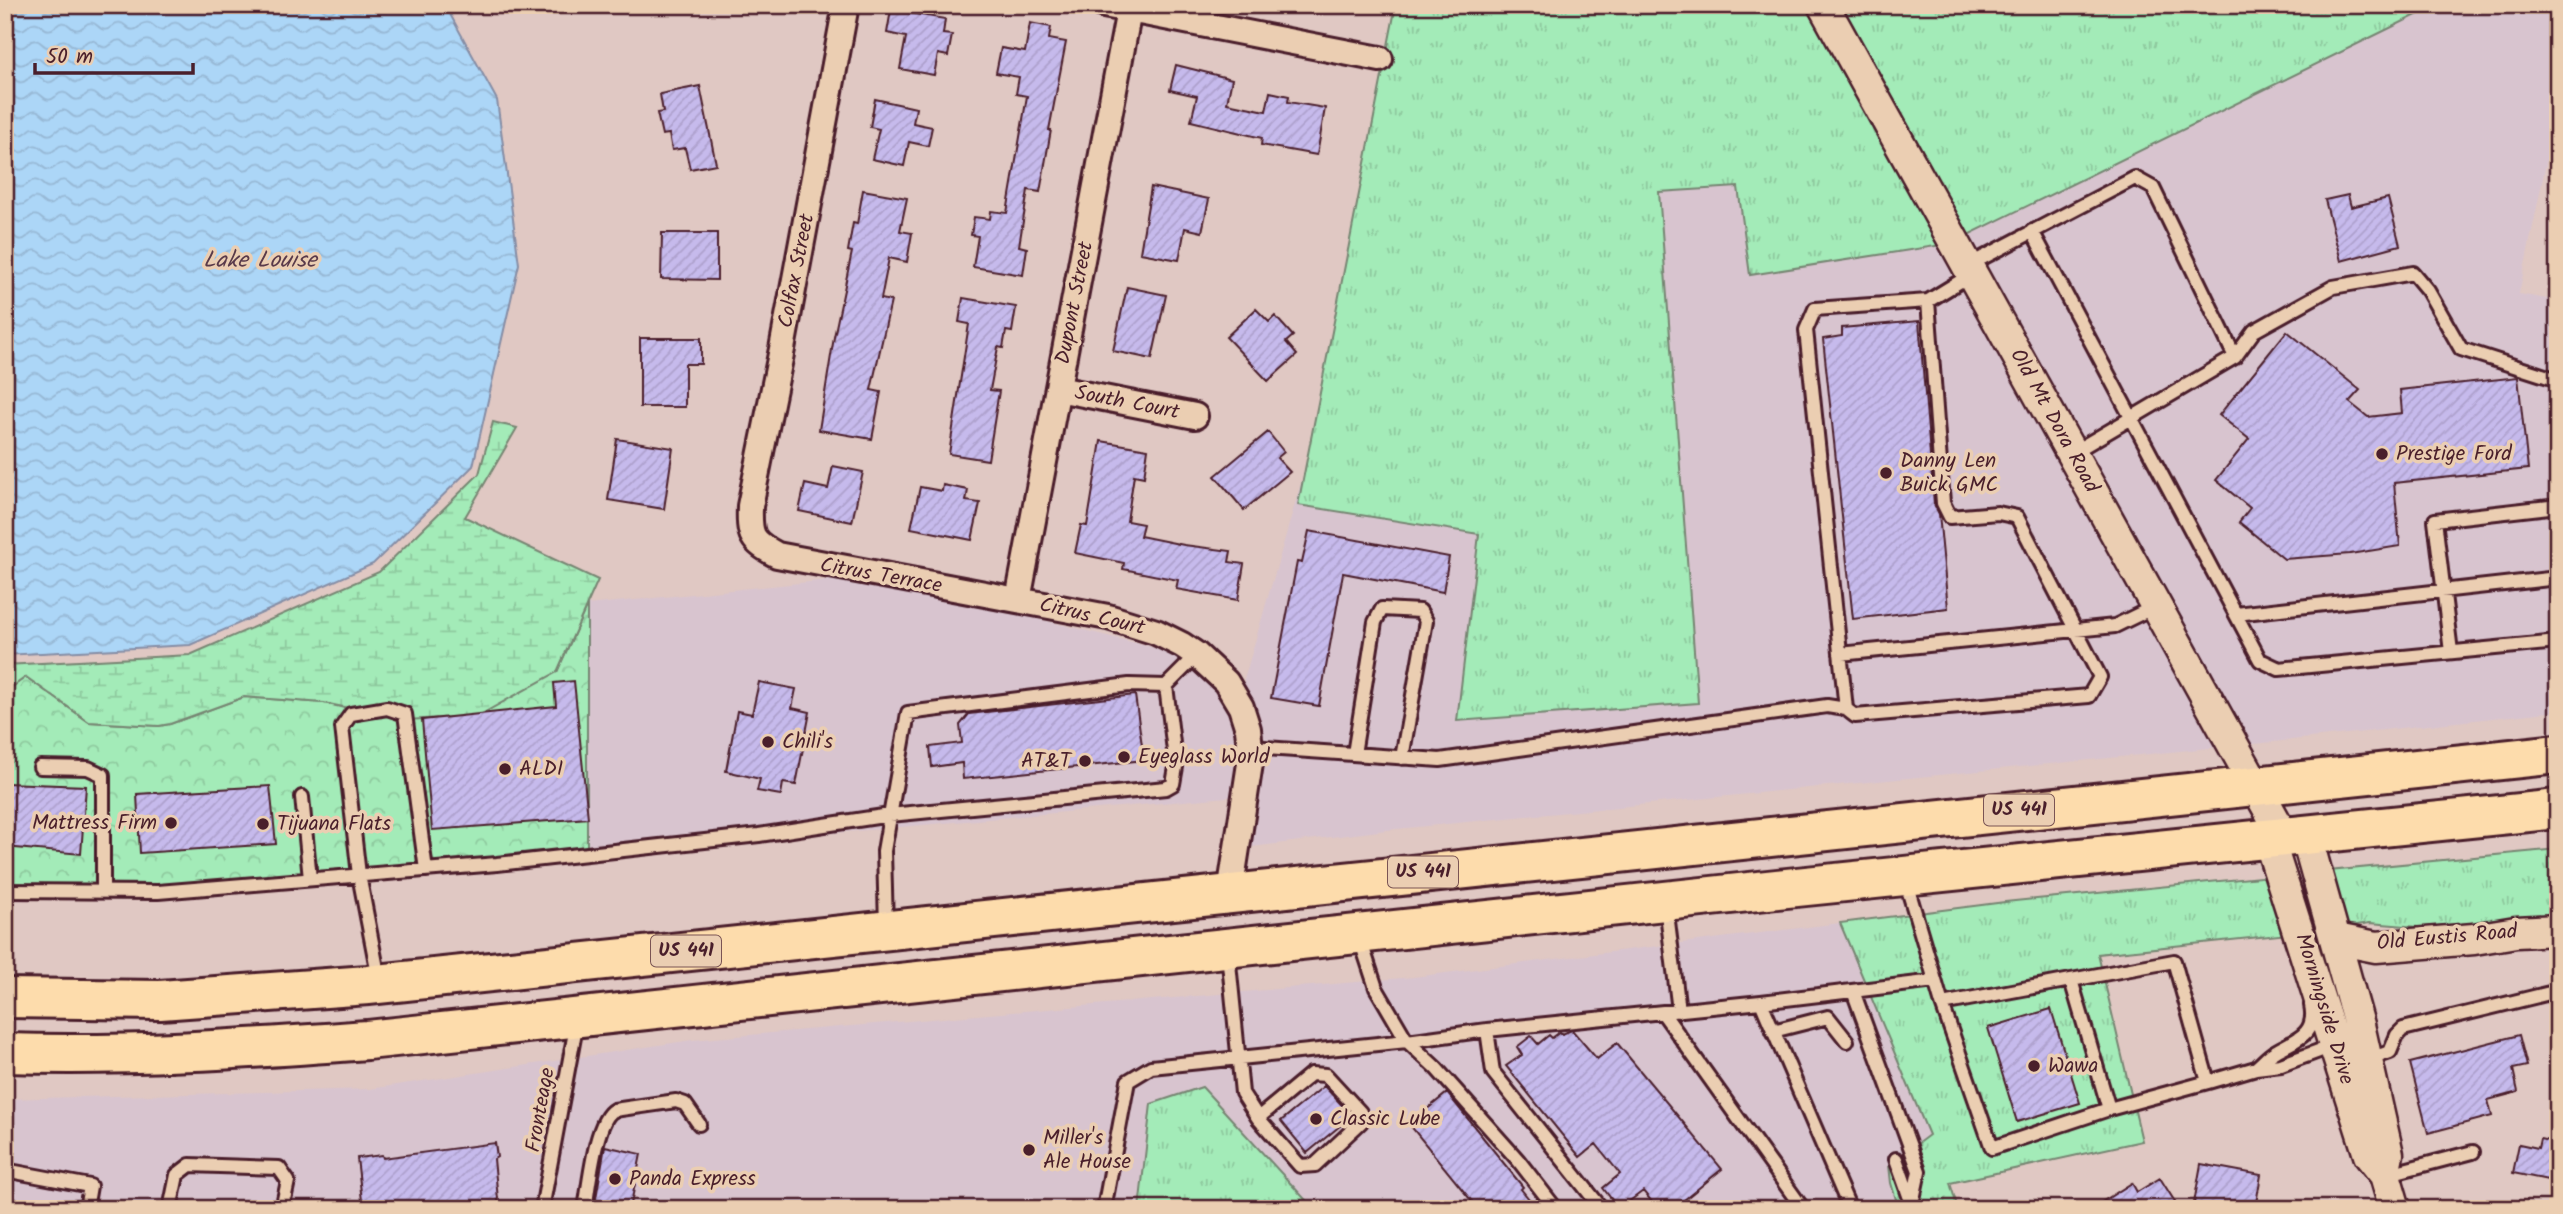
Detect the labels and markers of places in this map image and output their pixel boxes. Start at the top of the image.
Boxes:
place label: Prestige Ford [2396,438,2512,471]
place label: Danny Len Buick GMC [1900,445,1998,502]
marker: Prestige Ford [2374,446,2390,462]
marker: Danny Len Buick GMC [1878,465,1894,481]
place label: Chili's [782,726,833,759]
marker: Chili's [760,734,776,750]
place label: Eyeglass World [1138,741,1270,774]
place label: AT&T [1021,745,1073,778]
marker: Eyeglass World [1116,749,1132,765]
place label: ALDI [519,753,563,786]
marker: AT&T [1077,753,1093,769]
marker: ALDI [497,761,513,777]
place label: Mattress Firm [32,807,157,840]
place label: Tijuana Flats [277,808,391,841]
marker: Mattress Firm [163,815,179,831]
marker: Tijuana Flats [255,816,271,832]
place label: Wawa [2048,1050,2098,1083]
marker: Wawa [2026,1058,2042,1074]
place label: Classic Lube [1330,1103,1441,1136]
marker: Classic Lube [1308,1111,1324,1127]
place label: Miller's Ale House [1043,1122,1131,1179]
marker: Miller's Ale House [1021,1142,1037,1158]
place label: Panda Express [629,1163,756,1196]
marker: Panda Express [607,1171,623,1187]

